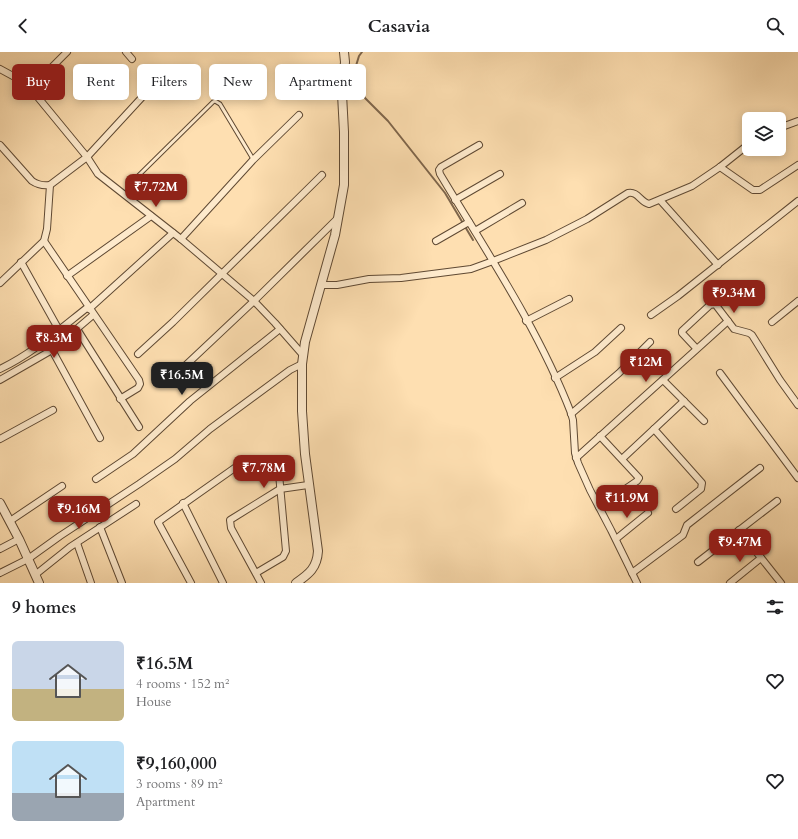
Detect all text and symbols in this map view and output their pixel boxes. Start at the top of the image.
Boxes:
text: Casavia [368,14,430,39]
icon: back [12,15,34,37]
icon: search [764,15,786,37]
chip: Buy [12,64,65,100]
chip: Rent [73,64,129,100]
chip: Filters [137,64,201,100]
chip: New [209,64,267,100]
chip: Apartment [275,64,366,100]
map controls [742,112,786,156]
button: layers [742,112,786,156]
pin: ₹7.72M [123,174,189,208]
text: ₹7.72M [134,178,178,196]
pin: ₹9.34M [701,280,767,314]
text: ₹9.34M [712,284,756,302]
pin: ₹8.3M [26,325,82,359]
text: ₹8.3M [35,329,73,347]
pin: ₹12M [622,349,670,383]
text: ₹12M [629,353,663,371]
pin: ₹16.5M [149,362,215,396]
text: ₹16.5M [160,366,204,384]
pin: ₹7.78M [231,455,297,489]
text: ₹7.78M [242,459,286,477]
pin: ₹11.9M [594,485,660,519]
text: ₹11.9M [605,489,649,507]
pin: ₹9.16M [46,496,112,530]
text: ₹9.16M [57,500,101,518]
pin: ₹9.47M [707,529,773,563]
text: ₹9.47M [718,533,762,551]
text: 9 homes [12,596,76,619]
icon: filters [764,596,786,618]
text: ₹16.5M [136,652,193,675]
icon: home [44,657,92,705]
icon: heart [764,670,786,692]
text: 4 rooms · 152 m² [136,675,229,693]
text: House [136,693,171,711]
text: ₹9,160,000 [136,752,217,775]
icon: home [44,757,92,805]
icon: heart [764,770,786,792]
text: 3 rooms · 89 m² [136,775,223,793]
text: Apartment [136,793,195,811]

